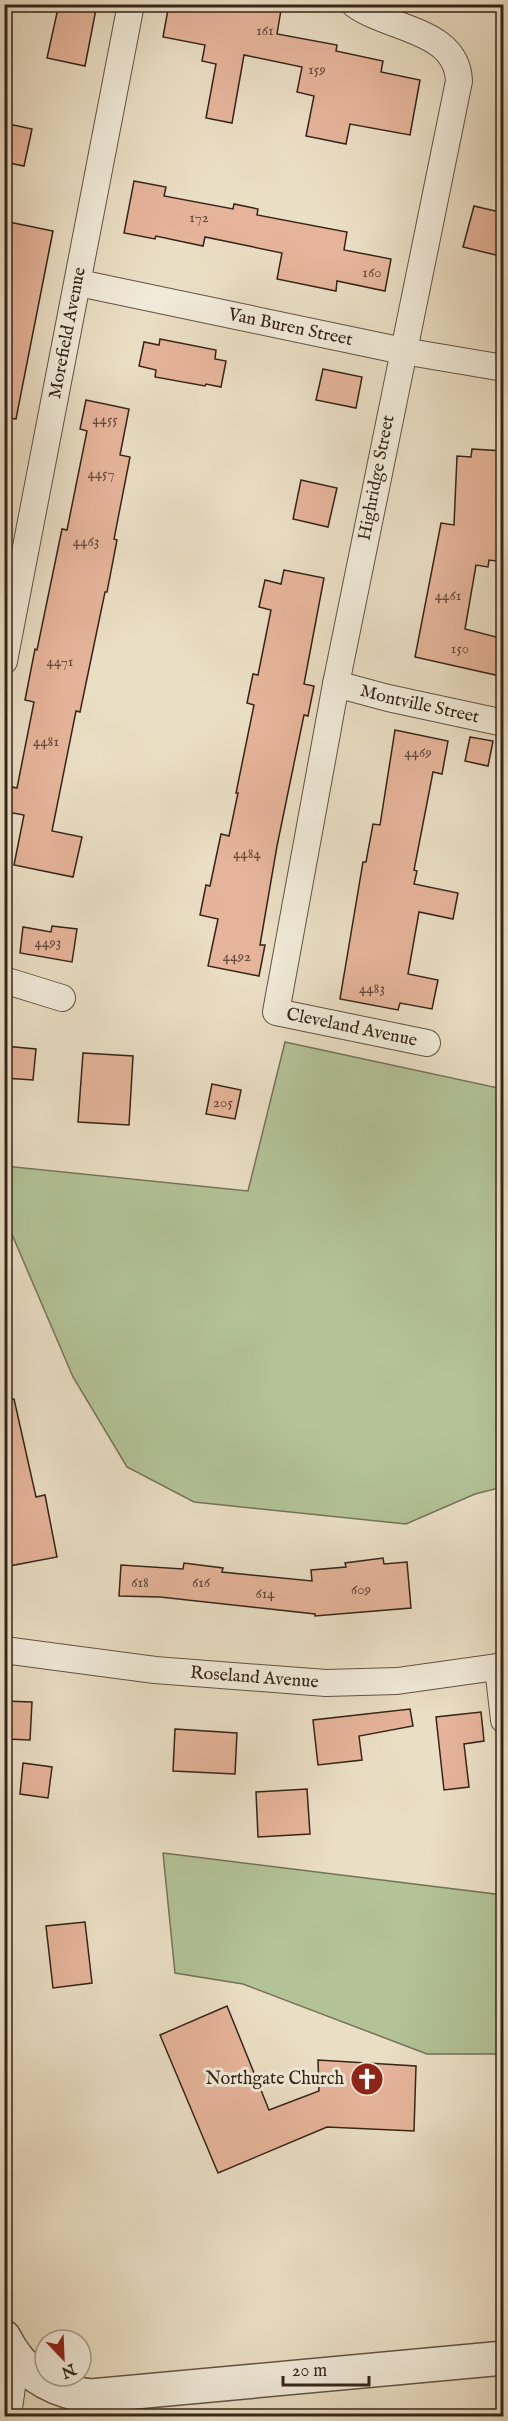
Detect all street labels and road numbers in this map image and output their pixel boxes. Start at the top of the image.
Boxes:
street label: Morefield Avenue [43,265,91,401]
street label: Van Buren Street [225,303,355,352]
street label: Highridge Street [354,413,400,543]
street label: Montville Street [357,679,481,729]
street label: Cleveland Avenue [284,1003,419,1052]
street label: Roseland Avenue [189,1661,319,1694]

